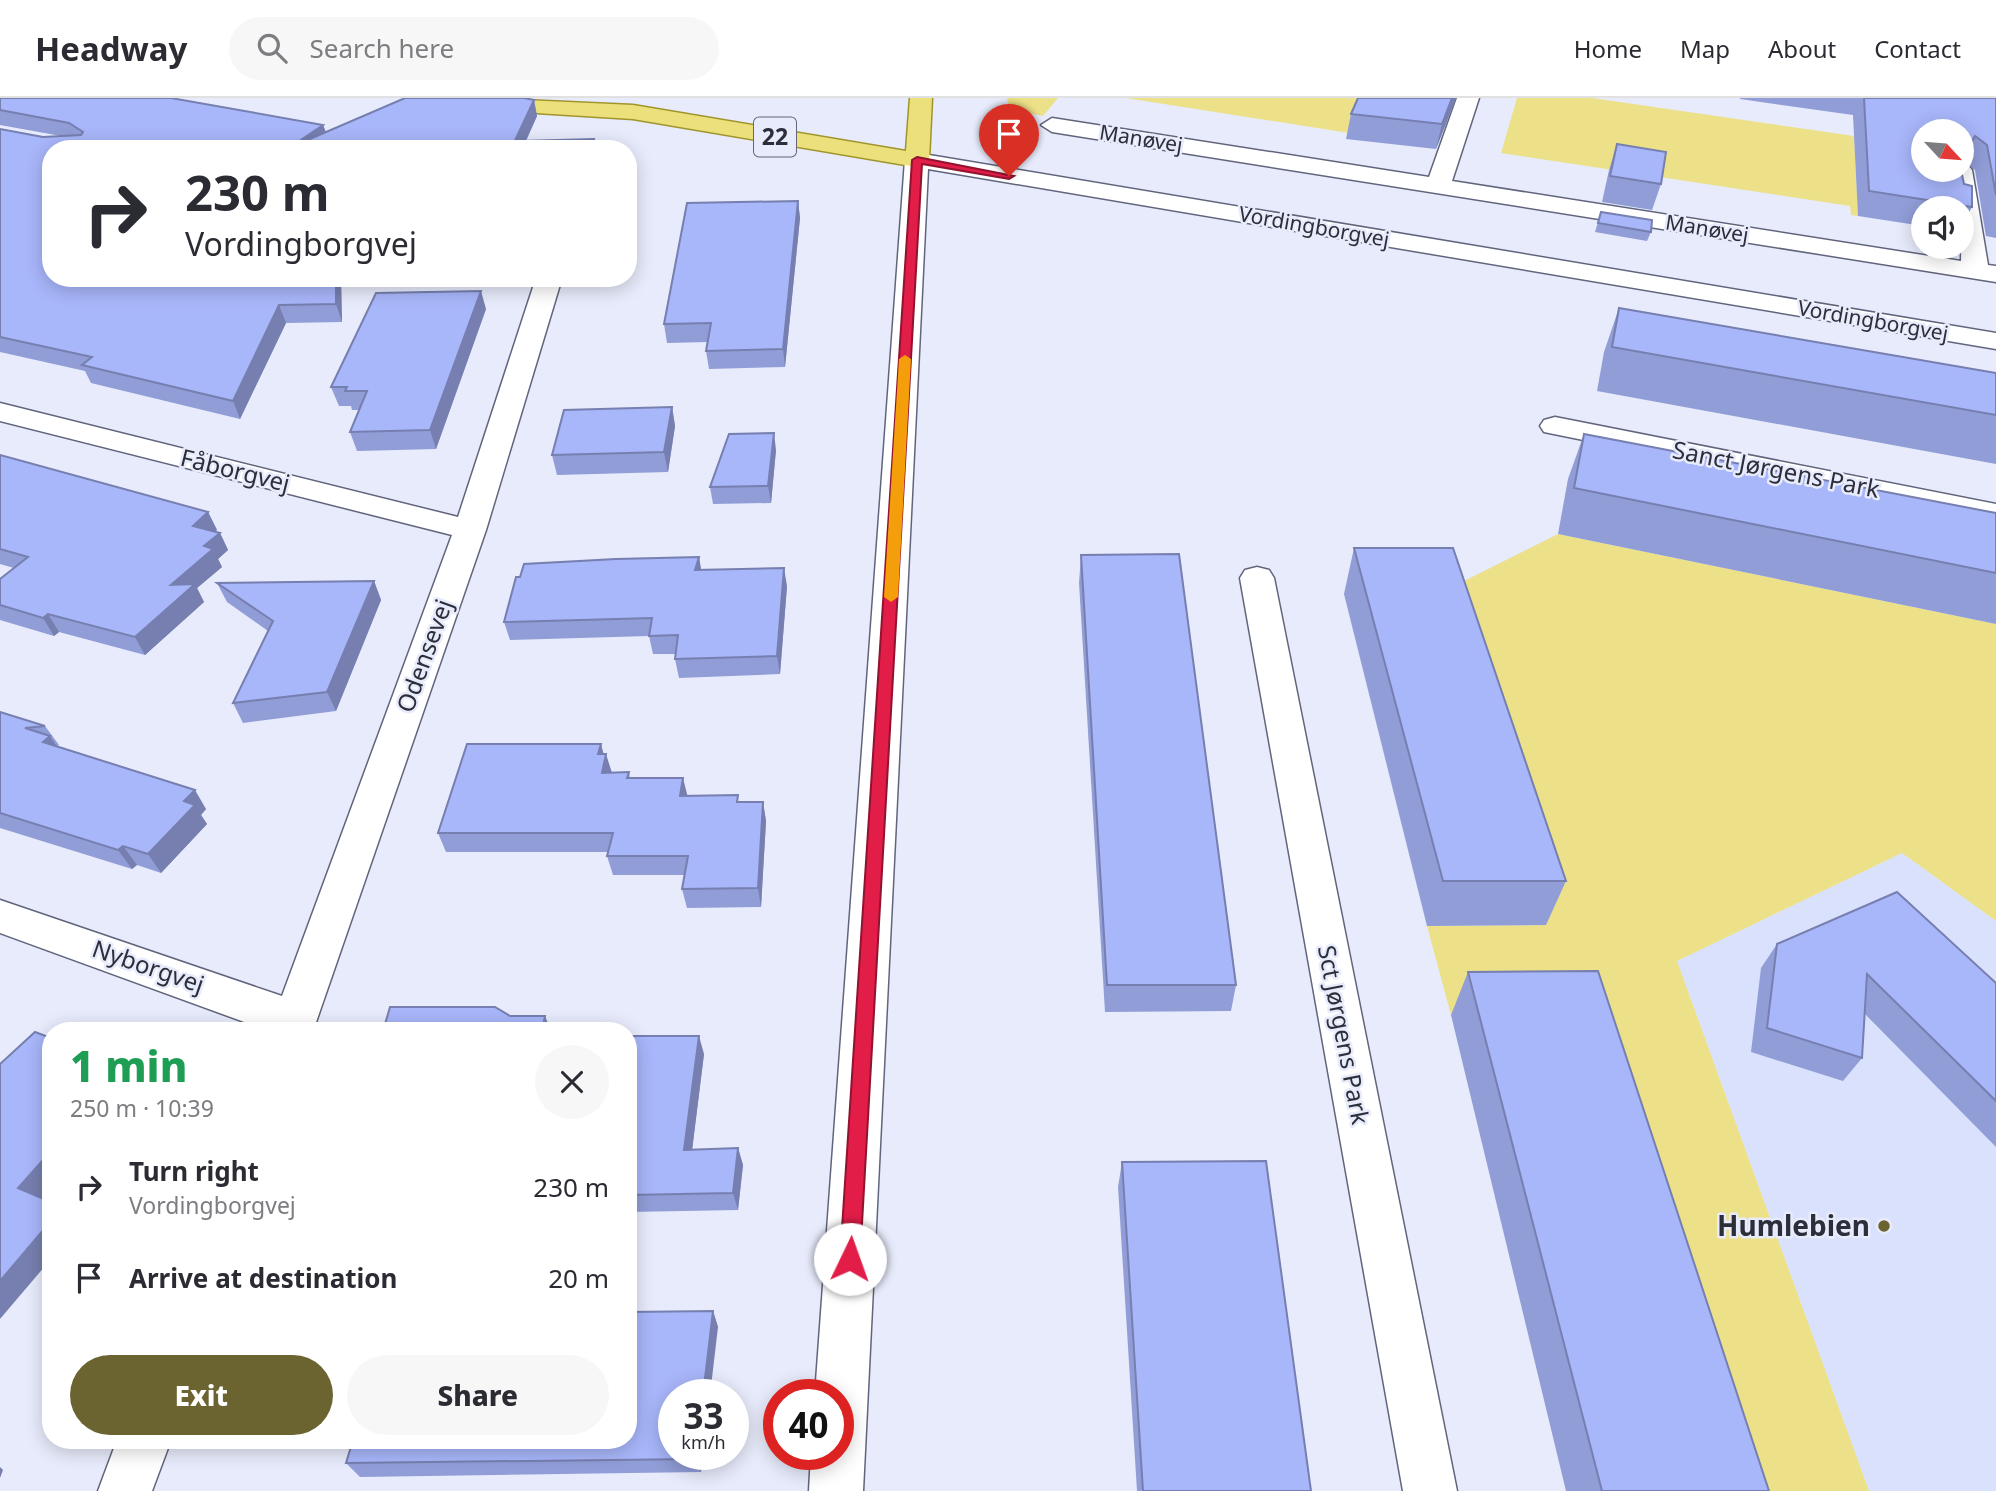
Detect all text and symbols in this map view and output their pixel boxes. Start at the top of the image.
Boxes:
search box [229,17,719,80]
text: Headway [35,26,187,71]
icon: search [253,29,291,67]
text: Search here [309,30,454,66]
text: Home [1574,32,1642,65]
text: Map [1680,32,1730,65]
text: About [1768,32,1836,65]
text: Contact [1874,32,1961,65]
pin [979,104,1039,176]
icon: arrive [990,115,1028,153]
road number: 22 [754,118,796,156]
street label: Manøvej [1097,118,1185,158]
north arrow [1911,119,1974,182]
map controls [1911,119,1974,259]
text: 230 m [185,159,330,225]
icon: right [70,168,161,259]
button: sound [1911,196,1974,259]
street label: Vordingborgvej [1237,199,1392,253]
street label: Manøvej [1663,208,1751,248]
text: Vordingborgvej [185,222,417,265]
street label: Vordingborgvej [1796,293,1951,347]
street label: Sanct Jørgens Park [1670,432,1883,505]
street label: Fåborgvej [177,440,293,499]
street label: Odensevej [388,594,459,717]
street label: Nyborgvej [88,931,209,1000]
street label: Sct Jørgens Park [1311,942,1378,1127]
text: 1 min [70,1037,187,1094]
button: close [535,1045,609,1119]
text: 250 m · 10:39 [70,1092,214,1124]
text: Turn right [129,1153,259,1189]
icon: right [70,1168,108,1206]
text: 230 m [533,1169,609,1205]
text: Vordingborgvej [129,1189,296,1221]
place label: Humlebien [1717,1206,1870,1244]
marker: Humlebien [1876,1218,1892,1234]
position arrow [813,1222,887,1296]
icon: arrive [70,1259,108,1297]
text: Arrive at destination [129,1260,398,1296]
text: 20 m [548,1260,609,1296]
button: Exit [70,1355,333,1435]
button: Share [347,1355,609,1435]
speed limit sign: 40 [763,1379,854,1470]
text: 33 [683,1392,724,1439]
text: km/h [681,1430,726,1454]

